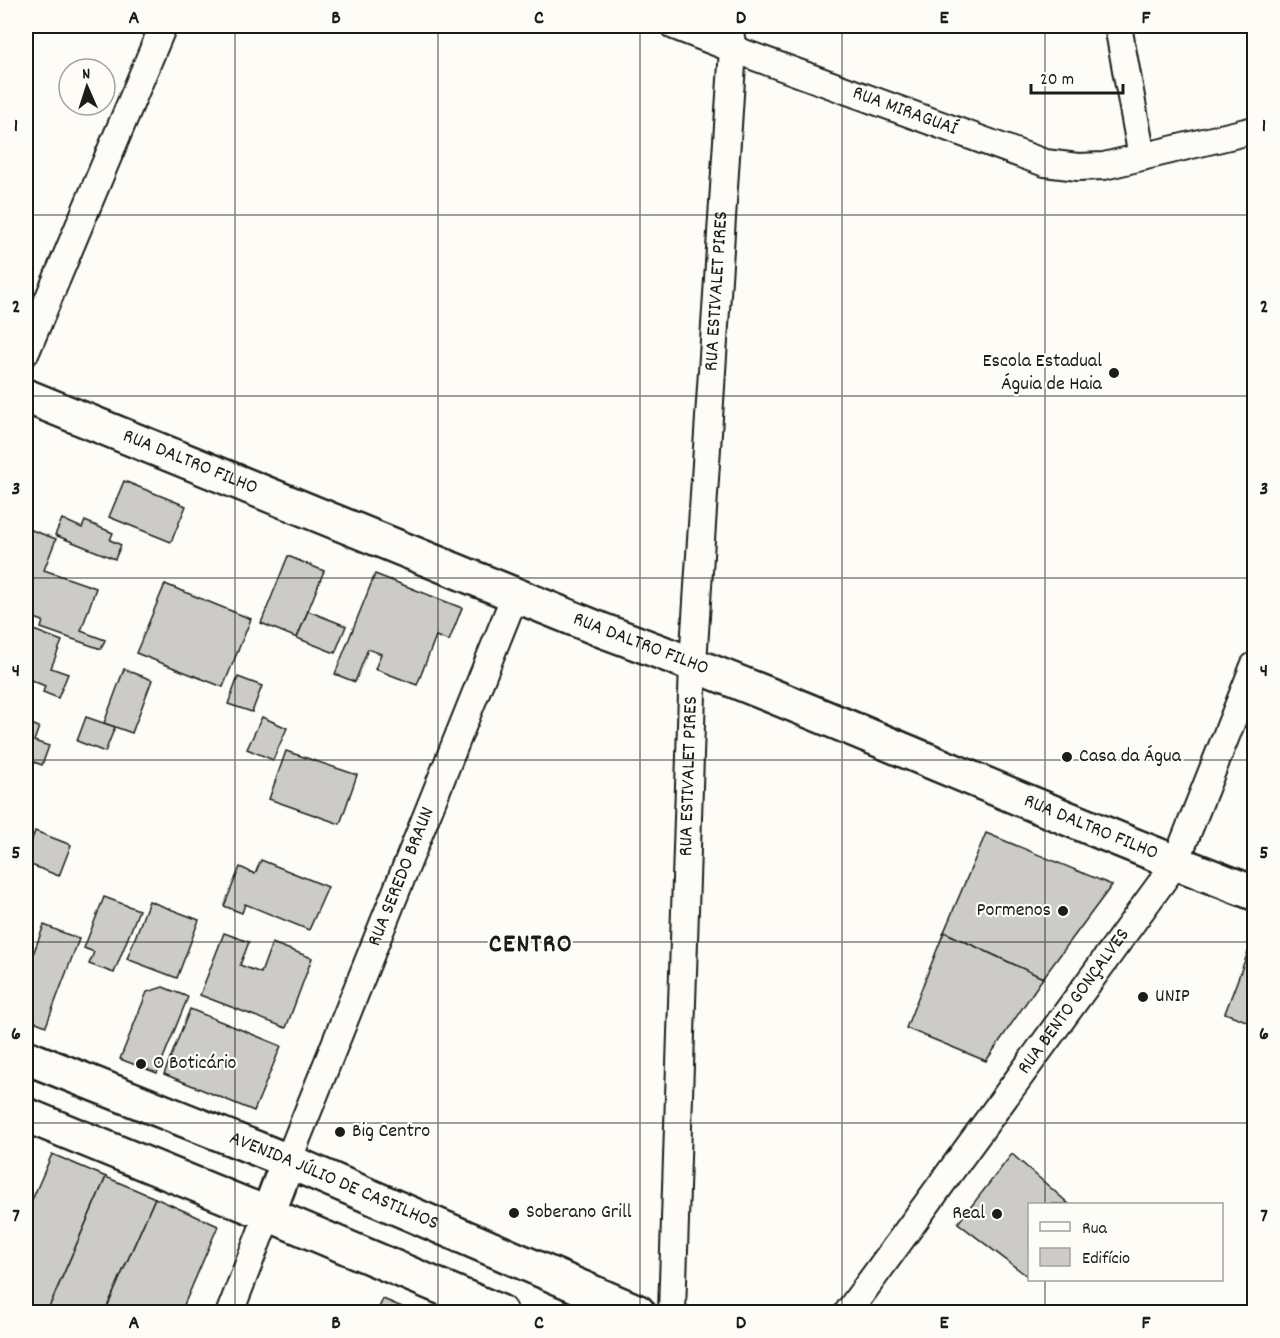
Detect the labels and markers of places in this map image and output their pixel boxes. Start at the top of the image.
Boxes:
place label: Escola Estadual Águia de Haia [982,348,1103,399]
marker: Escola Estadual Águia de Haia [1107,366,1121,380]
place label: Casa da Água [1079,743,1182,771]
marker: Casa da Água [1060,750,1074,764]
place label: Pormenos [977,897,1051,925]
marker: Pormenos [1056,904,1070,918]
place label: UNIP [1155,983,1190,1011]
marker: UNIP [1136,990,1150,1004]
place label: O Boticário [153,1050,237,1078]
marker: O Boticário [134,1057,148,1071]
place label: Big Centro [352,1118,430,1146]
marker: Big Centro [333,1125,347,1139]
place label: Soberano Grill [526,1199,632,1227]
place label: Real [952,1200,985,1228]
marker: Soberano Grill [507,1206,521,1220]
marker: Real [990,1207,1004,1221]

